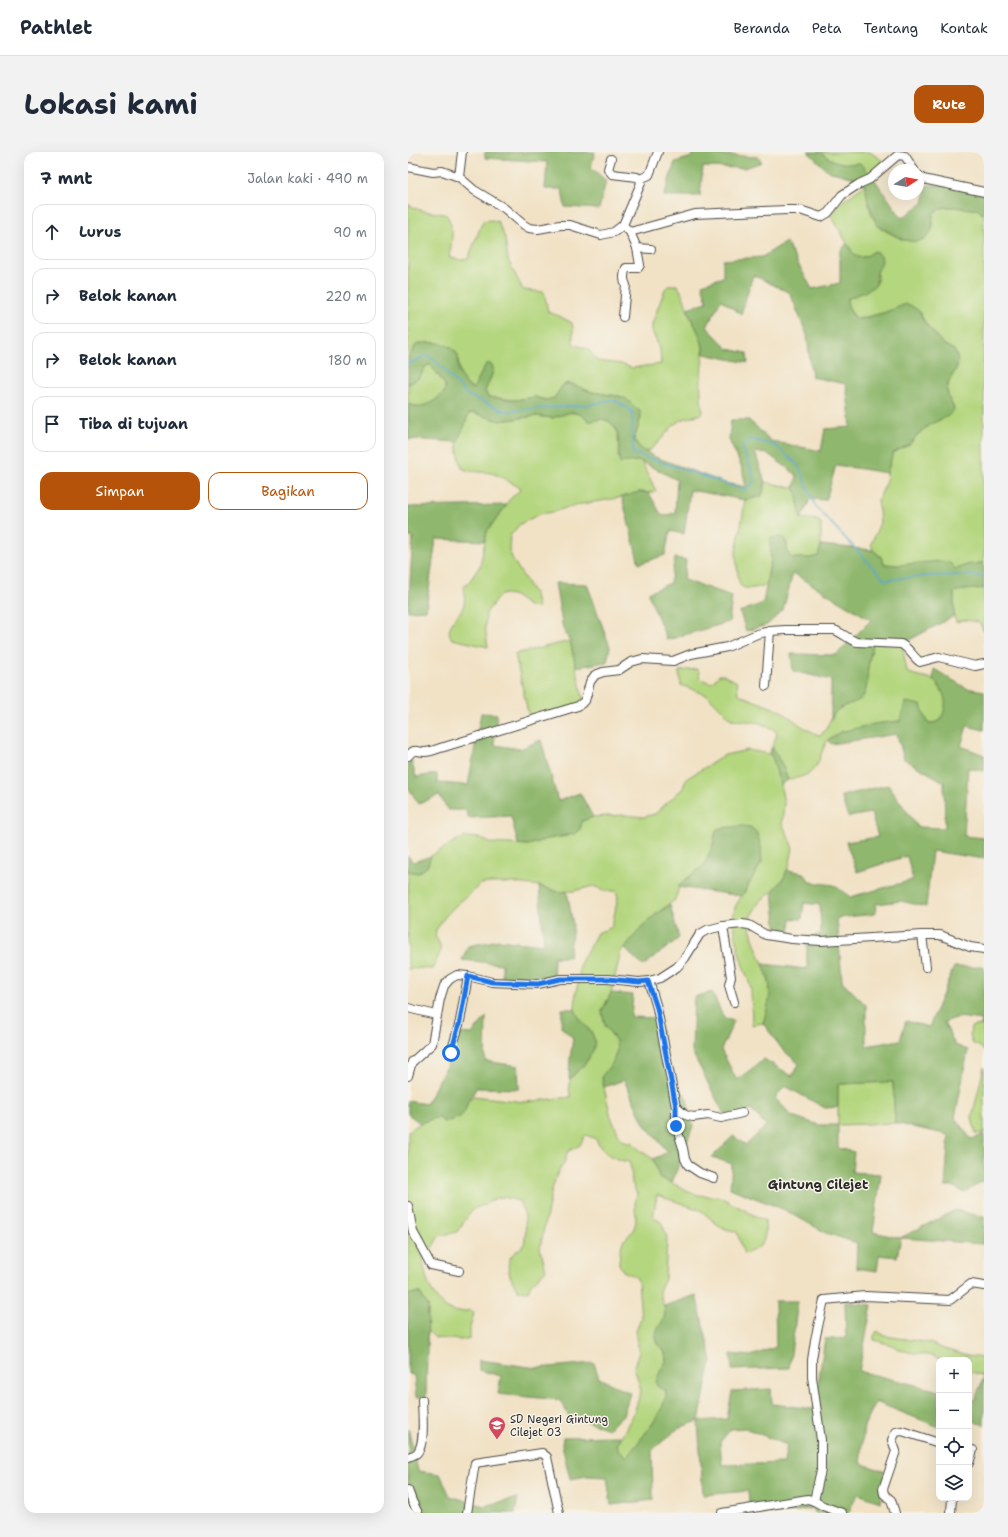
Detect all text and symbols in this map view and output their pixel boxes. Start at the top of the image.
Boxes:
text: Pathlet [20,15,92,40]
text: Beranda [733,19,790,37]
text: Peta [812,19,842,37]
text: Tentang [864,19,918,37]
text: Kontak [940,19,988,37]
text: Lokasi kami [24,85,198,123]
button: Rute [914,85,984,123]
north arrow [888,164,924,200]
text: 7 mnt [40,167,93,189]
text: Jalan kaki · 490 m [247,170,368,187]
icon: ahead [41,221,63,243]
text: Lurus [79,222,121,242]
text: 90 m [333,224,367,241]
icon: right [41,285,63,307]
text: Belok kanan [79,286,177,306]
text: 220 m [325,288,367,305]
icon: right [41,349,63,371]
text: Belok kanan [79,350,177,370]
text: 180 m [328,352,367,369]
icon: arrive [41,413,63,435]
text: Tiba di tujuan [79,414,188,434]
button: Simpan [40,472,200,510]
button: Bagikan [208,472,368,510]
route start [442,1044,460,1062]
route end [667,1117,685,1135]
district label: Gintung Cilejet [768,1176,868,1193]
map controls [936,1357,972,1501]
button: + [936,1357,972,1393]
button: − [936,1393,972,1429]
place label: SD Negeri Gintung Cilejet 03 [510,1412,608,1440]
school or university icon: SD Negeri Gintung Cilejet 03 [487,1415,507,1440]
button: locate [936,1429,972,1465]
button: layers [936,1465,972,1501]

